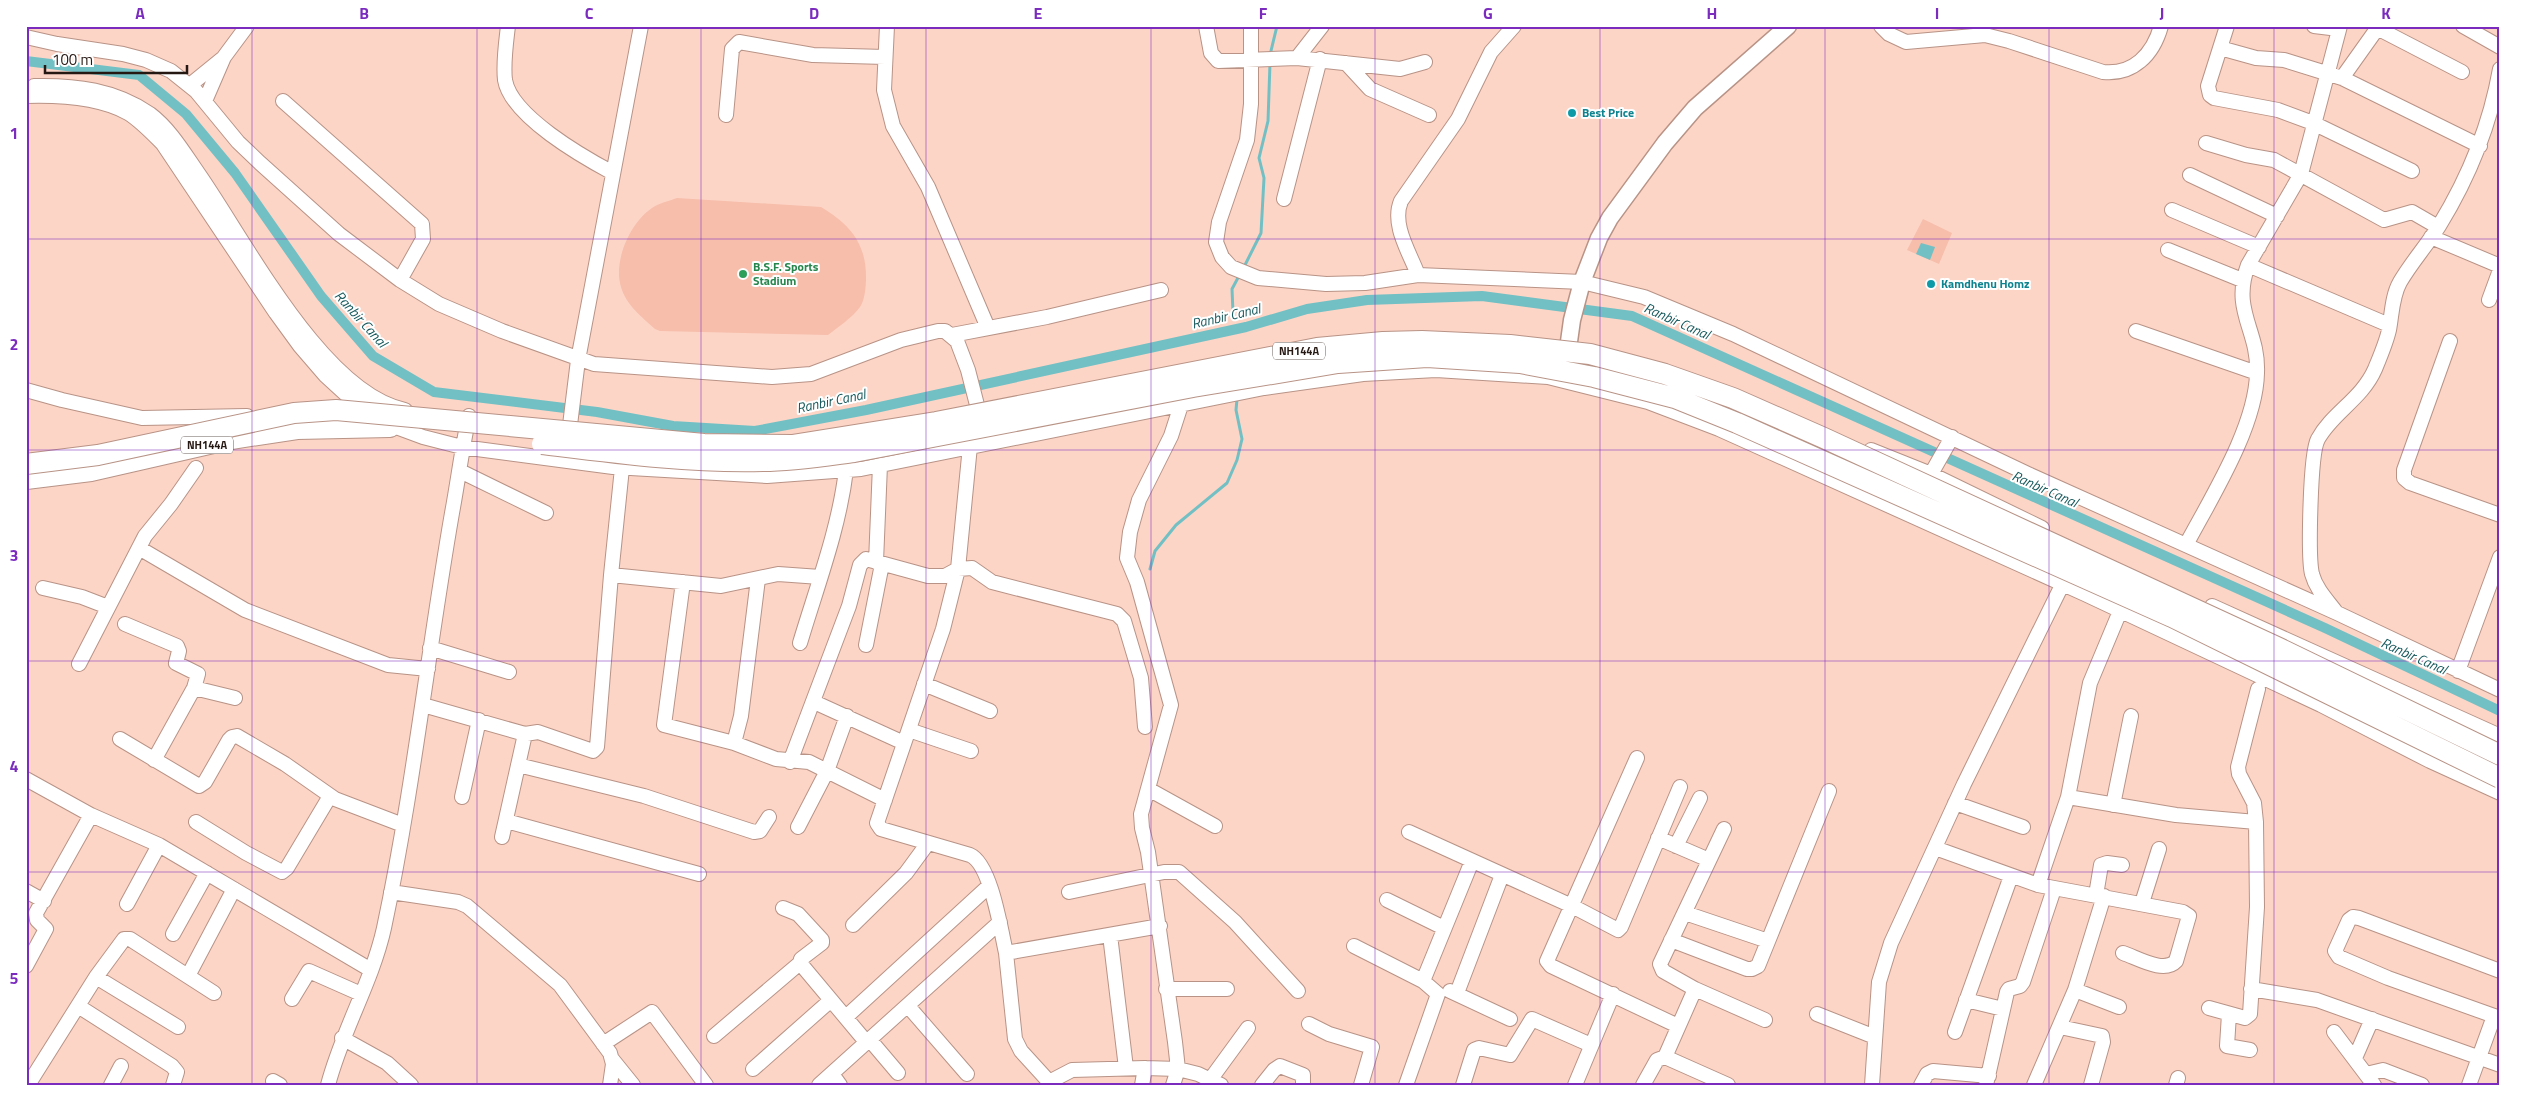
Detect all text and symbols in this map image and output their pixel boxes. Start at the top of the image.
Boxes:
text: A [135,1,145,25]
text: B [359,1,369,25]
text: C [585,1,594,25]
text: D [809,1,819,25]
text: E [1034,1,1043,25]
text: F [1259,1,1268,25]
text: G [1483,1,1493,25]
text: H [1707,1,1717,25]
text: I [1935,1,1939,25]
text: J [2160,1,2164,25]
text: K [2381,1,2391,25]
scale bar [45,42,188,74]
text: 100 m [52,48,93,71]
place label: Best Price [1582,103,1634,122]
marker: Best Price [1566,107,1578,119]
text: 1 [10,121,18,145]
place label: B.S.F. Sports Stadium [753,257,819,290]
marker: B.S.F. Sports Stadium [737,268,749,280]
place label: Kamdhenu Homz [1941,274,2029,293]
marker: Kamdhenu Homz [1925,278,1937,290]
water label: Ranbir Canal [330,286,394,353]
water label: Ranbir Canal [1189,297,1264,334]
water label: Ranbir Canal [1641,297,1715,345]
text: 2 [10,332,18,356]
road number: NH144A [1273,342,1325,360]
water label: Ranbir Canal [794,383,869,418]
road number: NH144A [181,436,233,454]
water label: Ranbir Canal [2009,465,2083,513]
text: 3 [10,543,18,567]
water label: Ranbir Canal [2378,632,2452,680]
text: 4 [10,754,19,778]
text: 5 [10,966,19,990]

